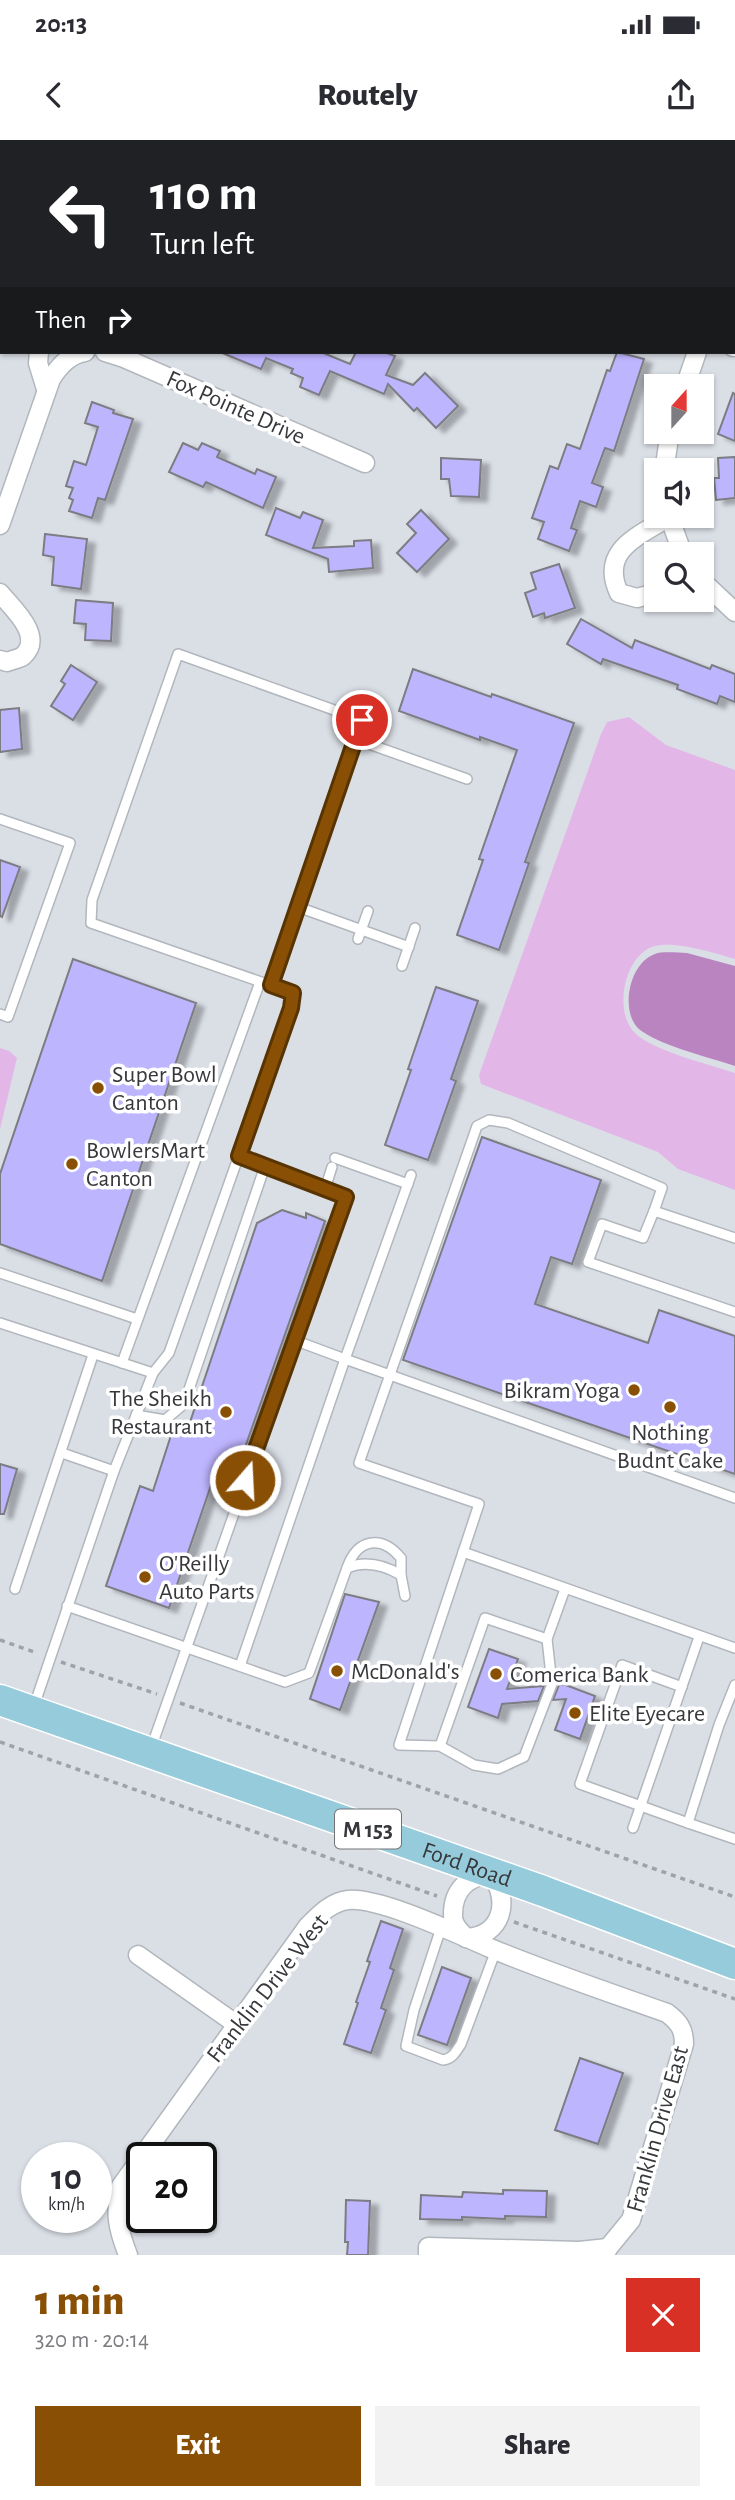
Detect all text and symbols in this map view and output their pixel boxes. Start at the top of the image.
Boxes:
text: 20:13 [35,11,87,37]
icon: back [35,76,73,114]
icon: share [662,76,700,114]
text: Routely [317,79,418,111]
icon: left [35,168,126,259]
text: 110 m [150,170,258,219]
text: Turn left [150,228,254,260]
icon: right [100,301,138,339]
text: Then [35,307,86,333]
street label: Fox Pointe Drive [163,367,309,449]
north arrow [644,374,714,444]
map controls [644,374,714,612]
button: sound [644,458,714,528]
button: search [644,542,714,612]
pin [332,690,392,750]
icon: arrive [343,701,381,739]
place label: Super Bowl Canton [112,1063,217,1115]
marker: Super Bowl Canton [90,1080,106,1096]
place label: BowlersMart Canton [86,1139,205,1191]
marker: BowlersMart Canton [64,1156,80,1172]
place label: Bikram Yoga [503,1379,620,1403]
marker: Bikram Yoga [626,1382,642,1398]
place label: The Sheikh Restaurant [109,1387,212,1439]
marker: Nothing Budnt Cake [662,1399,678,1415]
marker: The Sheikh Restaurant [218,1404,234,1420]
place label: Nothing Budnt Cake [617,1421,723,1473]
position arrow [208,1443,282,1517]
place label: O'Reilly Auto Parts [159,1552,255,1604]
marker: O'Reilly Auto Parts [137,1569,153,1585]
place label: McDonald's [351,1660,460,1684]
marker: McDonald's [329,1663,345,1679]
place label: Comerica Bank [510,1663,649,1687]
marker: Comerica Bank [488,1666,504,1682]
place label: Elite Eyecare [589,1702,705,1726]
marker: Elite Eyecare [567,1705,583,1721]
road number: M 153 [335,1810,401,1848]
street label: Ford Road [419,1838,514,1892]
street label: Franklin Drive West [203,1910,333,2067]
street label: Franklin Drive East [623,2043,693,2215]
speed limit sign: 20 [126,2142,217,2233]
text: 10 [51,2161,82,2196]
text: km/h [48,2196,85,2214]
button: close [626,2278,700,2352]
text: 1 min [35,2280,124,2322]
text: 320 m · 20:14 [35,2329,149,2352]
button: Exit [35,2406,361,2486]
button: Share [375,2406,700,2486]

